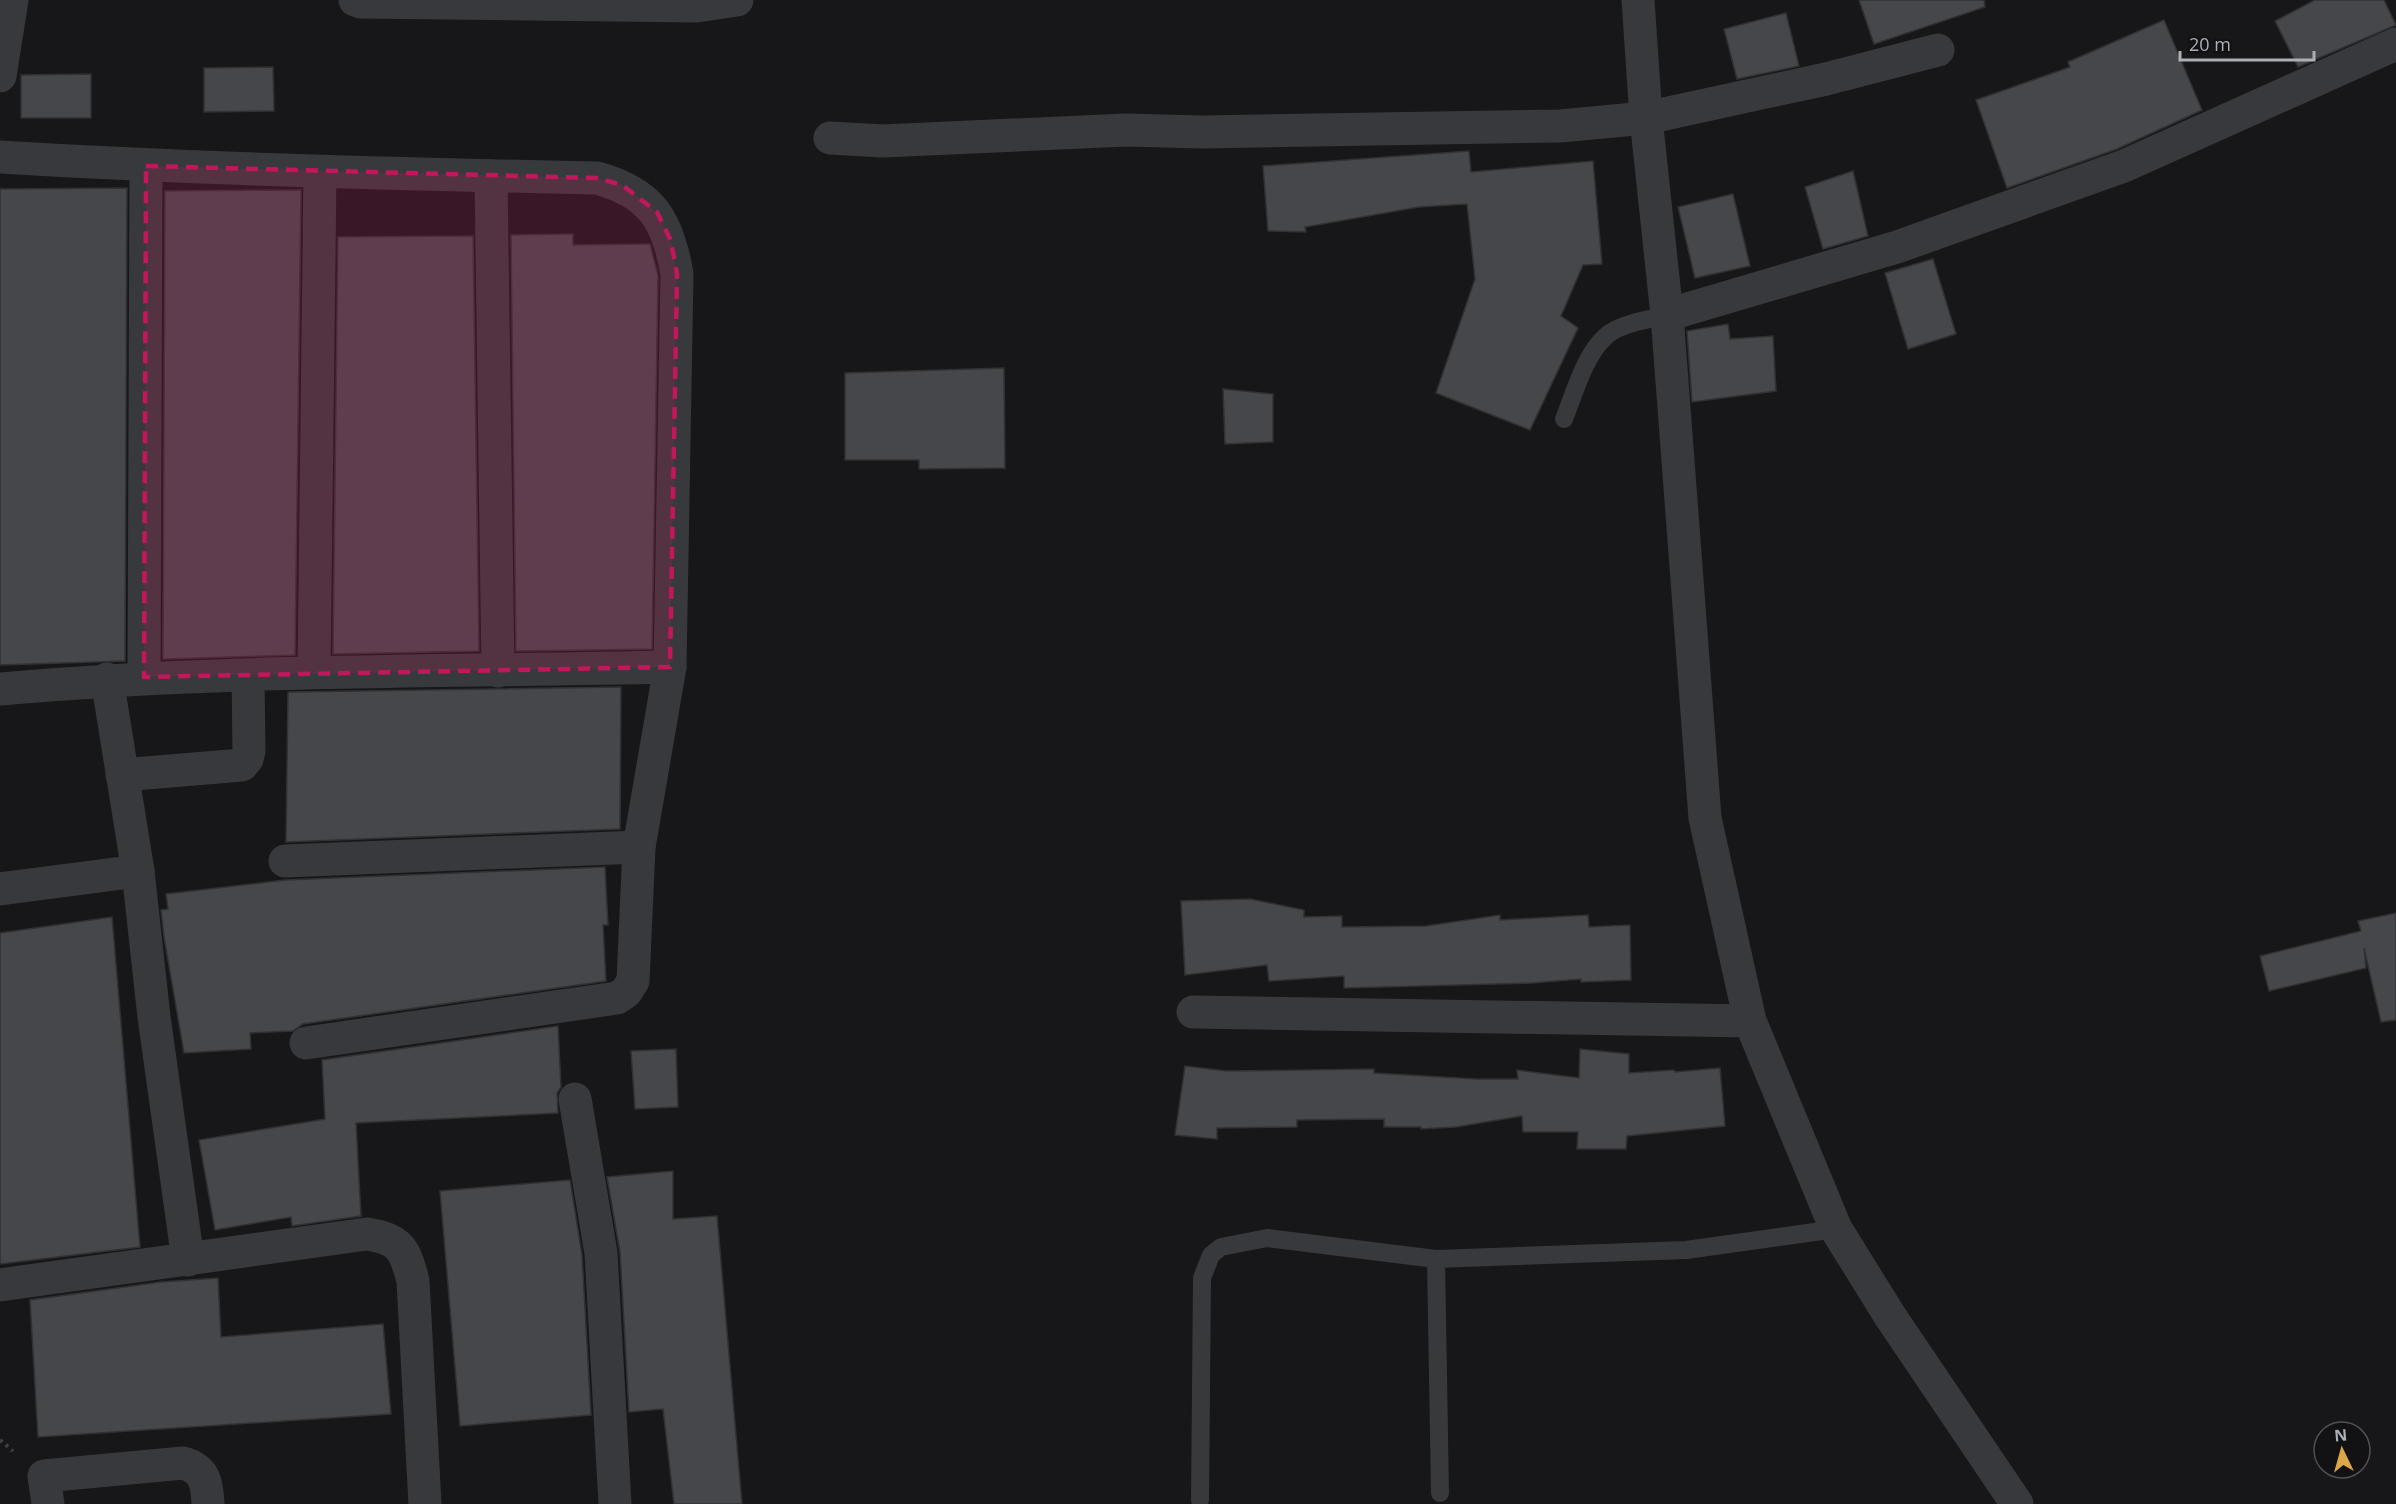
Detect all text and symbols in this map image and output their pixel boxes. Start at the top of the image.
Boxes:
scale bar [2180,24,2314,62]
text: 20 m [2189,32,2231,56]
north arrow [2312,1420,2372,1480]
text: N [2333,1424,2348,1447]

